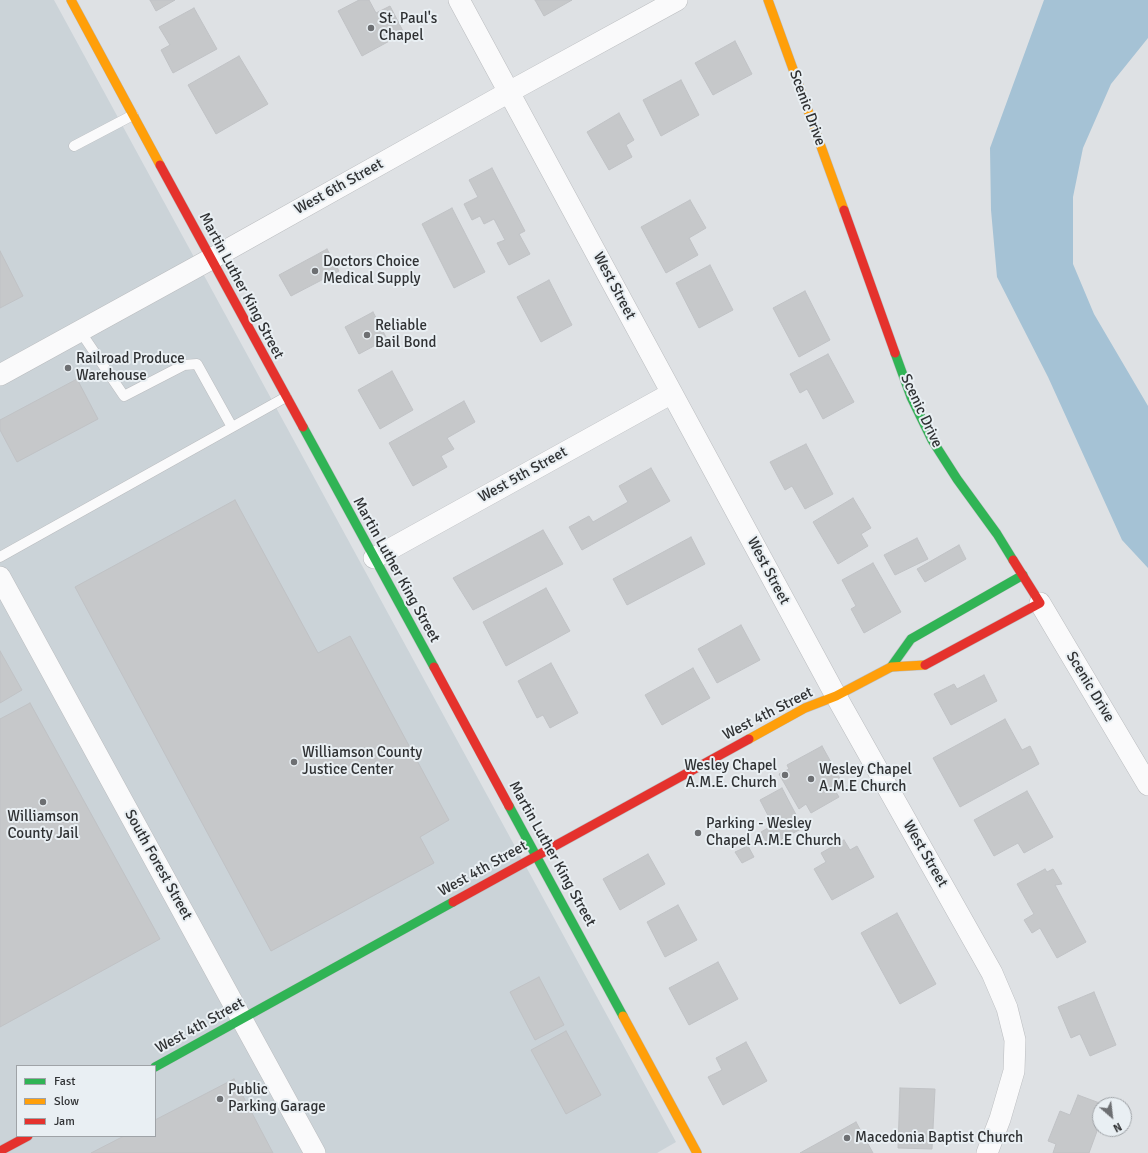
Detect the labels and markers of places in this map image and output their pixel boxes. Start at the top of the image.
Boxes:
place label: St. Paul's Chapel [379,10,437,45]
marker: St. Paul's Chapel [366,23,376,33]
place label: Doctors Choice Medical Supply [323,253,421,288]
marker: Doctors Choice Medical Supply [310,266,320,276]
place label: Reliable Bail Bond [375,317,436,352]
marker: Reliable Bail Bond [362,330,372,340]
place label: Railroad Produce Warehouse [76,350,185,385]
marker: Railroad Produce Warehouse [63,363,73,373]
place label: Williamson County Justice Center [302,744,422,779]
marker: Williamson County Justice Center [289,757,299,767]
place label: Wesley Chapel A.M.E. Church [684,757,777,792]
place label: Wesley Chapel A.M.E Church [819,761,912,796]
marker: Wesley Chapel A.M.E. Church [780,770,790,780]
marker: Wesley Chapel A.M.E Church [806,774,816,784]
marker: Williamson County Jail [38,797,48,807]
place label: Williamson County Jail [7,808,79,843]
place label: Parking - Wesley Chapel A.M.E Church [706,815,841,850]
marker: Parking - Wesley Chapel A.M.E Church [693,828,703,838]
place label: Public Parking Garage [228,1081,326,1116]
marker: Public Parking Garage [215,1094,225,1104]
place label: Macedonia Baptist Church [855,1129,1023,1147]
marker: Macedonia Baptist Church [842,1133,852,1143]

